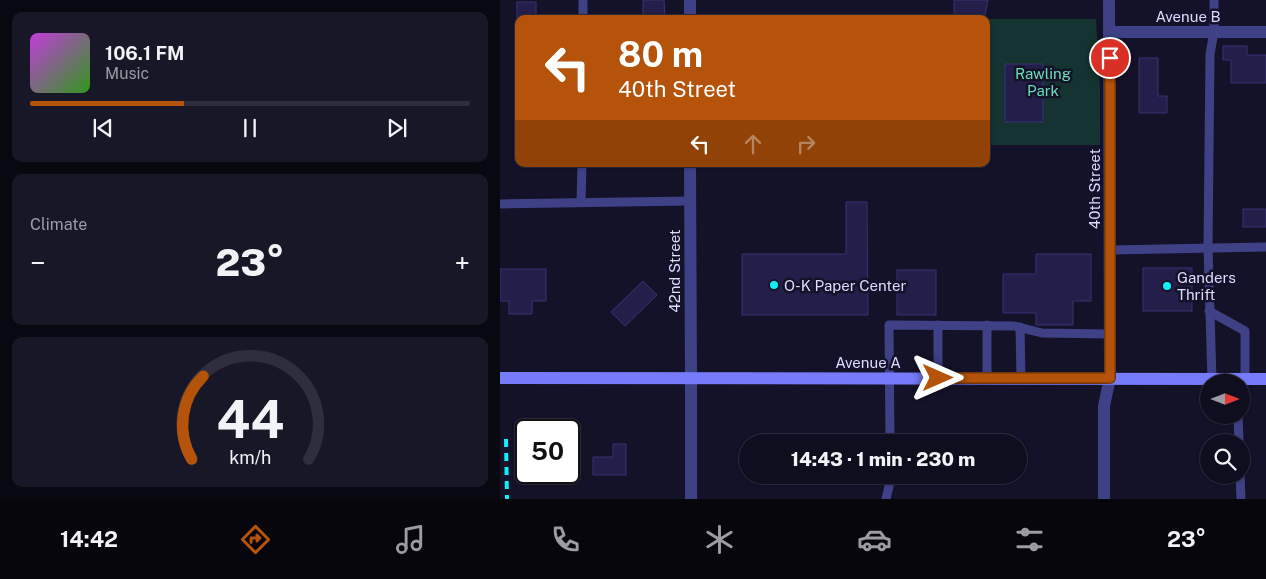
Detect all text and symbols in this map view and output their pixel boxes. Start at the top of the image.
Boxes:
street label: Avenue B [1155,8,1221,25]
text: 80 m [618,34,703,75]
icon: left [535,35,600,100]
pin [1089,37,1131,79]
text: 106.1 FM [105,42,185,64]
icon: arrive [1096,44,1124,72]
text: Music [105,64,149,83]
park label: Rawling Park [1015,65,1071,99]
text: 40th Street [618,76,736,102]
icon: previous [89,114,117,142]
icon: pause [236,114,264,142]
icon: next [383,114,411,142]
icon: left [686,130,714,158]
icon: ahead [739,130,767,158]
icon: right [792,130,820,158]
street label: 40th Street [1086,149,1103,229]
text: Climate [30,215,87,234]
street label: 42nd Street [666,229,683,313]
text: 23° [216,240,284,285]
text: − [30,246,46,279]
text: + [454,246,470,279]
place label: Ganders Thrift [1177,269,1236,303]
place label: O-K Paper Center [784,277,906,294]
marker: O-K Paper Center [768,279,780,291]
marker: Ganders Thrift [1161,280,1173,292]
position arrow [911,351,963,403]
street label: Avenue A [835,354,901,371]
north arrow [1200,374,1250,424]
map controls [1200,374,1250,484]
text: 44 [216,389,284,450]
speed limit sign: 50 [515,419,580,484]
button: search [1200,434,1250,484]
text: km/h [229,447,271,468]
text: 14:43 · 1 min · 230 m [791,448,975,470]
icon: directions [238,522,273,557]
icon: music [393,522,428,557]
icon: phone [548,522,583,557]
icon: climate [702,522,737,557]
icon: car [857,522,892,557]
icon: filters [1012,522,1047,557]
text: 14:42 [60,526,118,552]
text: 23° [1167,526,1206,552]

